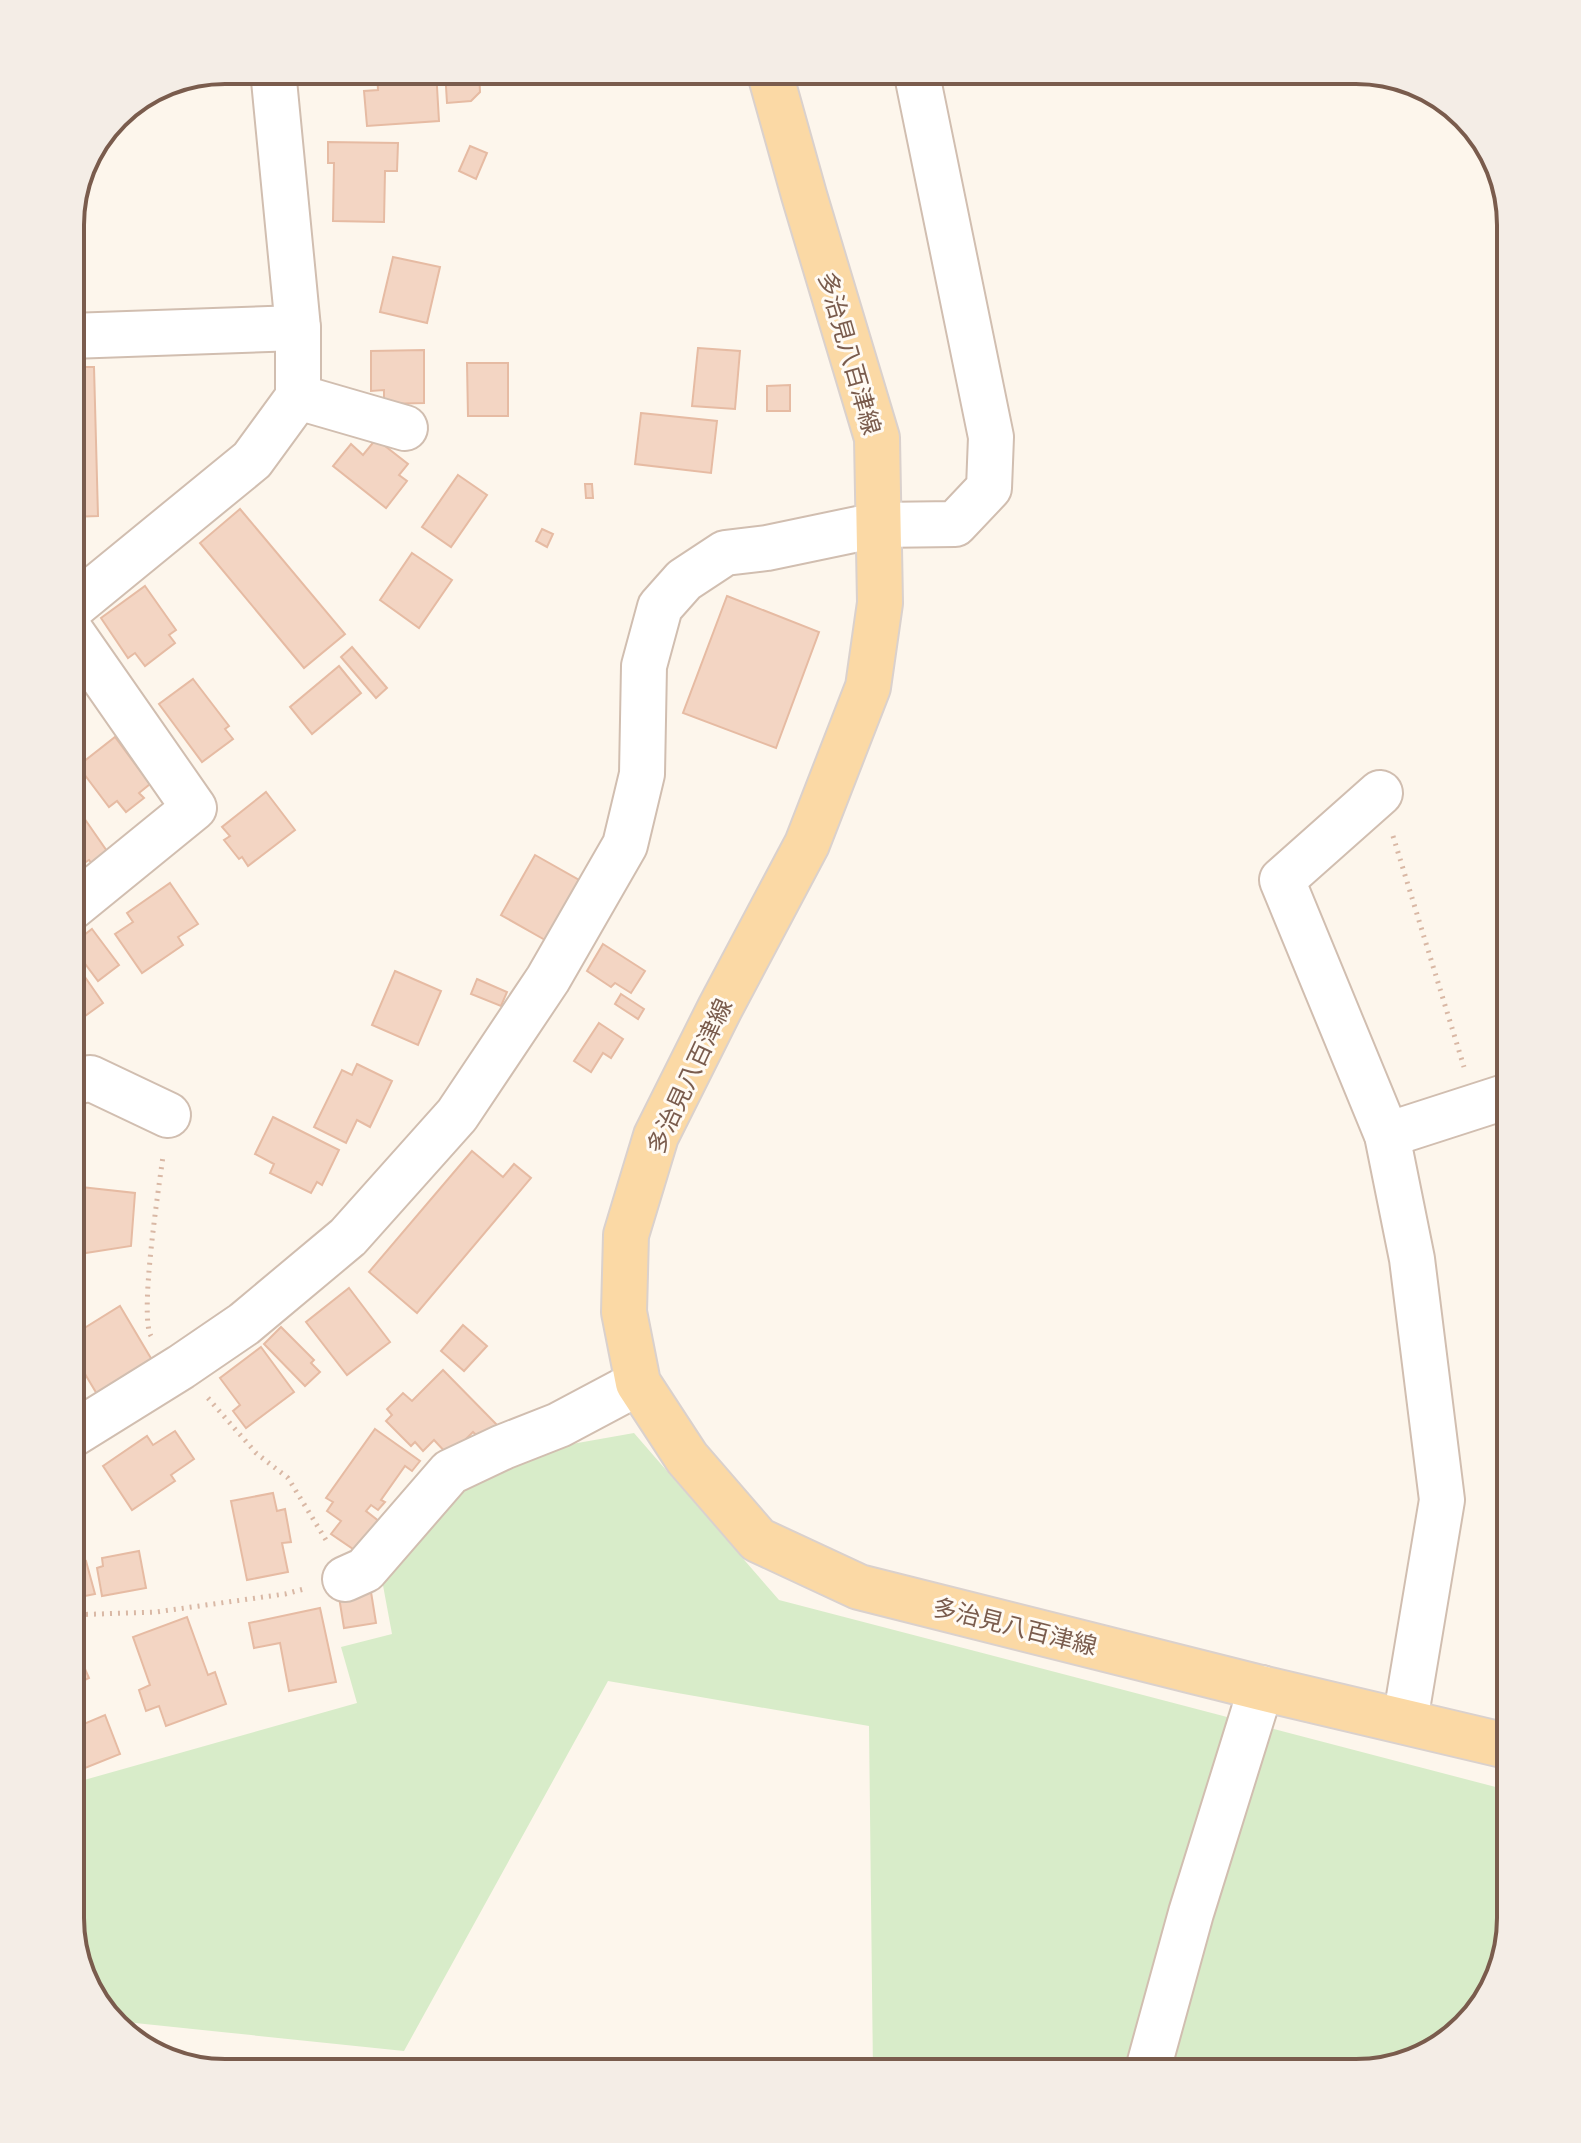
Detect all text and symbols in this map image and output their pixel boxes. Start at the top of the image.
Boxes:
street label: 多治見八百津線 [811,268,889,438]
street label: 多治見八百津線 [639,993,739,1159]
street label: 多治見八百津線 [930,1590,1100,1662]

